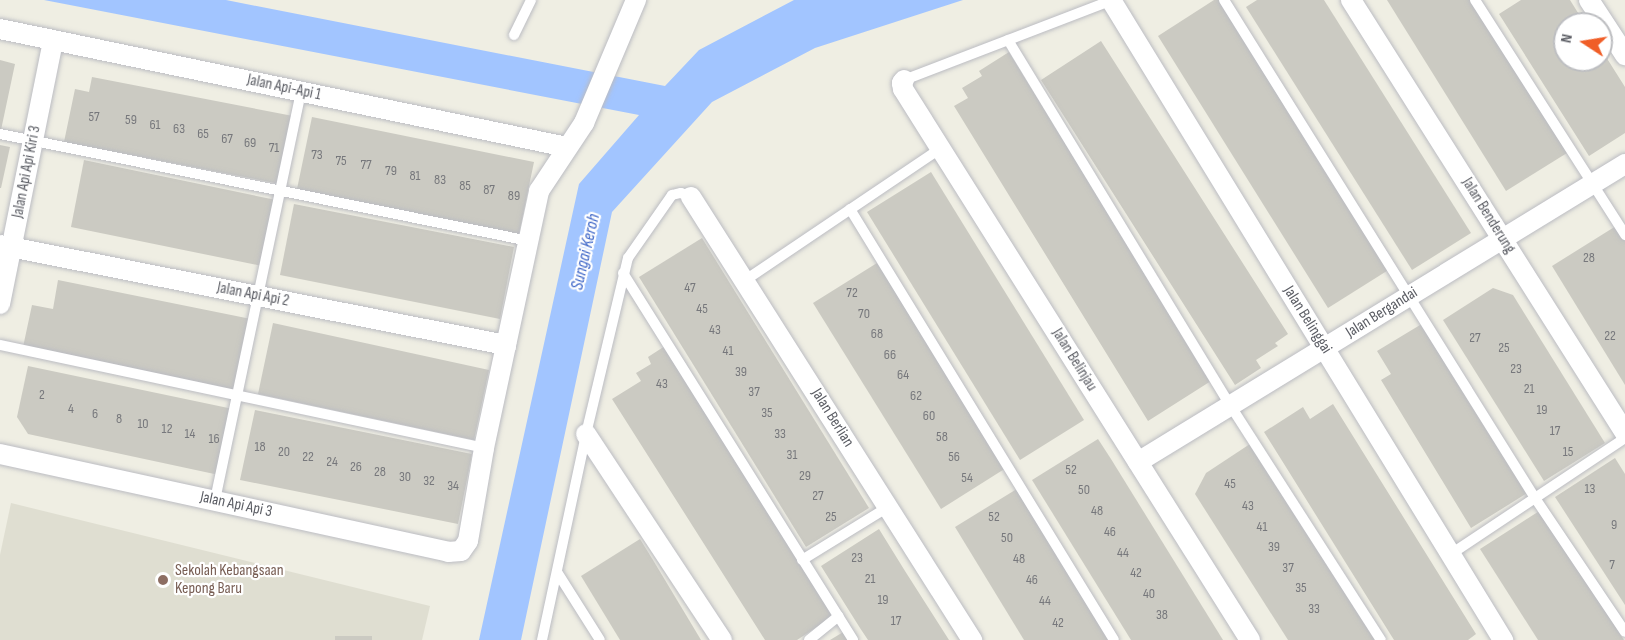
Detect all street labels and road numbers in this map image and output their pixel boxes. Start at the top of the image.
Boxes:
street label: Jalan Api-Api 1 [245,71,323,105]
street label: Jalan Api Api Kiri 3 [9,124,45,220]
street label: Jalan Benderung [1457,174,1519,258]
street label: Jalan Api Api 2 [215,279,291,311]
street label: Jalan Belinggai [1279,283,1335,357]
street label: Jalan Bergandai [1343,283,1421,343]
street label: Jalan Belinjau [1047,325,1101,395]
street label: Jalan Berlian [807,385,857,451]
street label: Jalan Api Api 3 [198,488,274,522]

